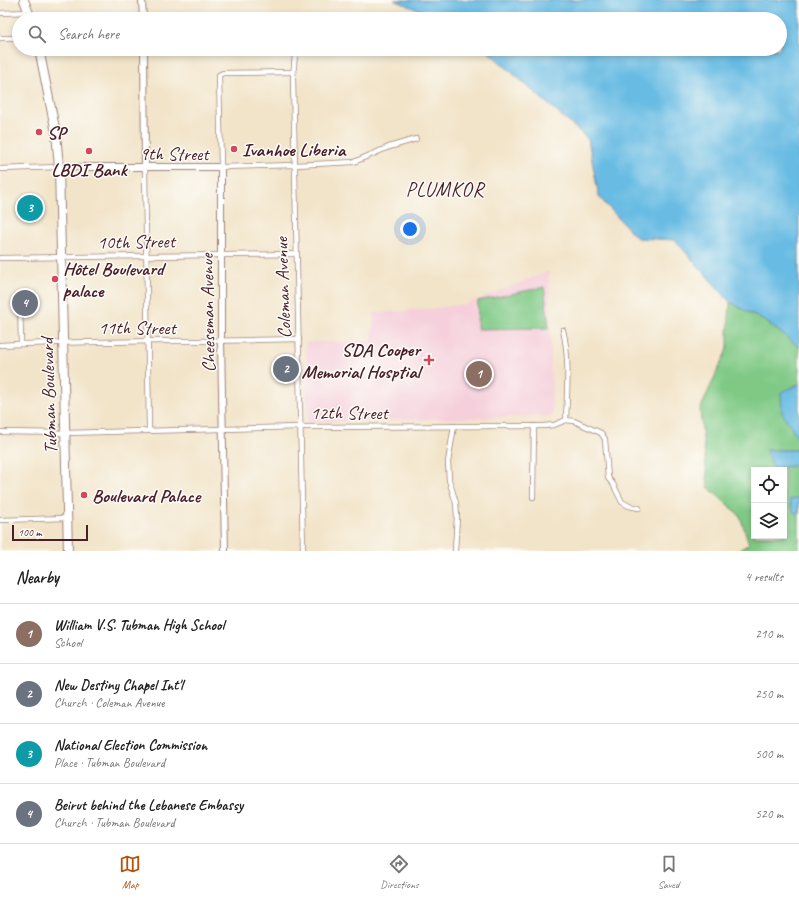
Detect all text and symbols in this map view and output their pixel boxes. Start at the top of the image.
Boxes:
search box [12,12,787,56]
icon: search [26,23,48,45]
text: Search here [58,25,119,44]
place label: SP [47,121,68,145]
marker: SP [34,127,44,137]
place label: Ivanhoe Liberia [242,138,347,162]
street label: 9th Street [139,142,210,166]
marker: Ivanhoe Liberia [229,144,239,154]
marker: LBDI Bank [84,146,94,156]
place label: LBDI Bank [51,158,129,182]
district label: PLUMKOR [406,177,485,202]
pin: 3 [17,193,43,223]
your location [400,219,420,239]
street label: 10th Street [97,229,177,255]
street label: Coleman Avenue [269,235,297,339]
street label: Cheeseman Avenue [195,252,221,373]
place label: Hôtel Boulevard palace [63,257,167,303]
marker: Hôtel Boulevard palace [50,274,60,284]
pin: 4 [12,288,38,318]
street label: 11th Street [98,316,178,340]
street label: Tubman Boulevard [35,334,63,454]
place label: SDA Cooper Memorial Hosptial [302,338,424,384]
pin: 2 [273,354,299,384]
marker: SDA Cooper Memorial Hosptial [423,354,435,366]
pin: 1 [466,359,492,389]
street label: 12th Street [310,401,390,425]
map controls [751,467,787,539]
button: locate [751,467,787,503]
place label: Boulevard Palace [92,484,202,508]
marker: Boulevard Palace [79,490,89,500]
button: layers [751,503,787,539]
scale bar [12,523,88,542]
text: 100 m [18,525,42,539]
text: Nearby [16,567,59,588]
text: 4 results [745,569,783,585]
text: William V.S. Tubman High School [54,616,224,635]
text: 1 [26,626,32,642]
text: 210 m [755,626,783,642]
text: School [54,635,82,651]
text: New Destiny Chapel Int'l [54,676,183,695]
text: 2 [26,686,32,702]
text: 250 m [755,686,783,702]
text: Church · Coleman Avenue [54,695,165,711]
text: National Election Commission [54,736,207,755]
text: 3 [26,746,32,762]
text: 500 m [755,746,783,762]
text: Place · Tubman Boulevard [54,755,165,771]
text: Beirut behind the Lebanese Embassy [54,796,243,815]
text: 4 [26,806,32,822]
text: 520 m [755,806,783,822]
text: Church · Tubman Boulevard [54,815,175,831]
tab: Map [119,853,141,891]
tab: Directions [380,853,419,891]
tab: Saved [658,853,680,891]

